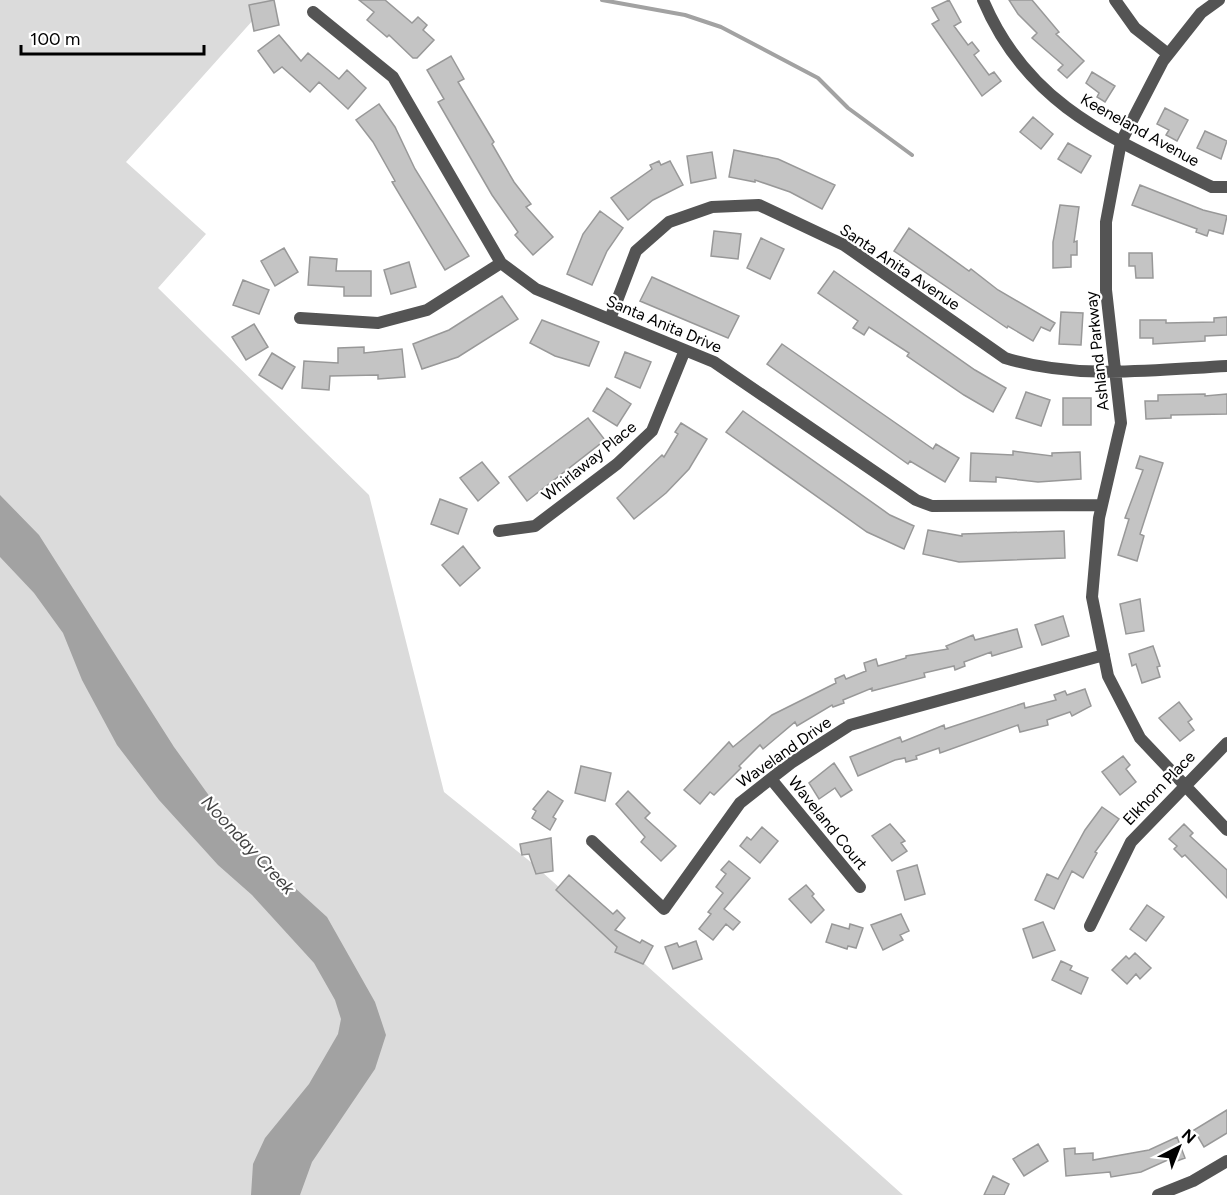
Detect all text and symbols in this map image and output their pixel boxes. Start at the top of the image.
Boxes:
scale bar [21,18,204,56]
text: 100 m [30,28,80,50]
street label: Keeneland Avenue [1077,89,1203,171]
street label: Santa Anita Avenue [836,220,964,314]
street label: Ashland Parkway [1081,290,1113,412]
street label: Santa Anita Drive [603,291,725,357]
street label: Whirlaway Place [538,417,640,505]
street label: Waveland Drive [733,712,835,791]
street label: Elkhorn Place [1119,747,1199,829]
street label: Waveland Court [785,772,871,874]
water label: Noonday Creek [196,791,300,900]
north arrow [1149,1117,1209,1177]
text: N [1178,1125,1200,1147]

